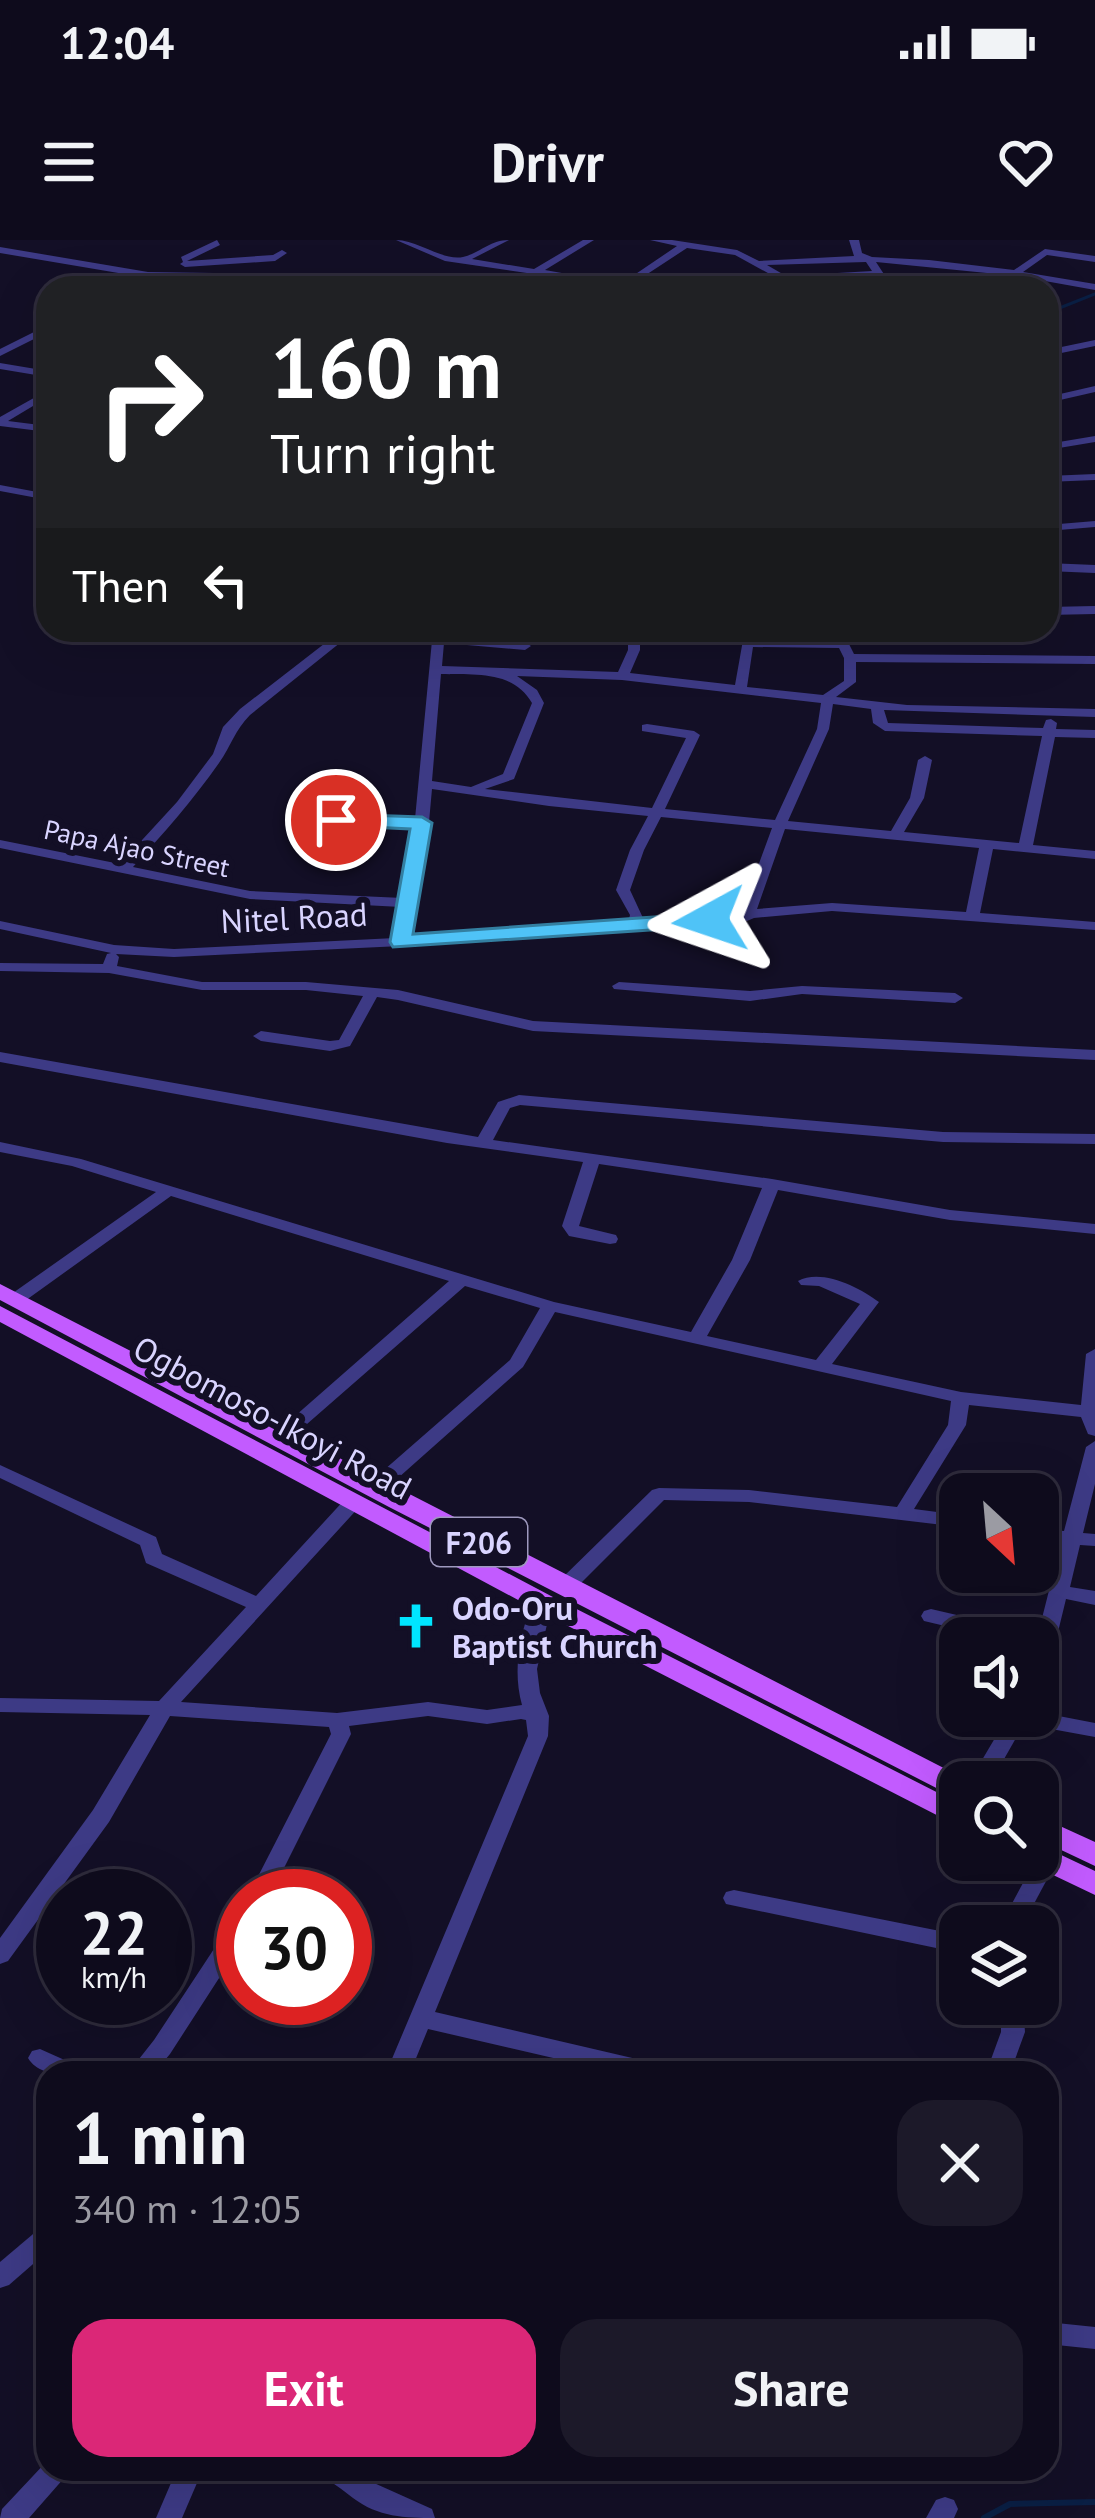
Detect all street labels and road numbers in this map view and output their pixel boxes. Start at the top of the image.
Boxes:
street label: Papa Ajao Street [41,812,233,884]
street label: Nitel Road [219,892,369,942]
street label: Ogbomoso-Ikoyi Road [127,1325,419,1509]
road number: F206 [431,1518,527,1566]

